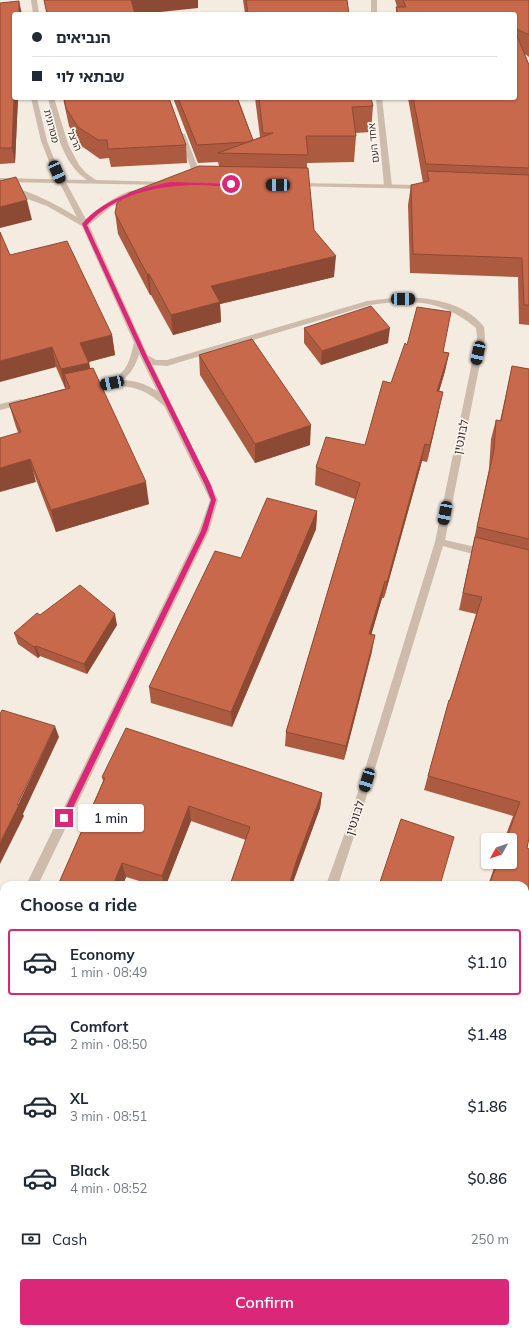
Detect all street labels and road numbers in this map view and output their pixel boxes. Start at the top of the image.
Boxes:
street label: מטרונית [41,108,62,145]
street label: אחד העם [365,122,382,164]
street label: הרצל [64,127,85,153]
street label: לבונטין [450,418,471,456]
street label: לבונטין [342,799,367,837]

